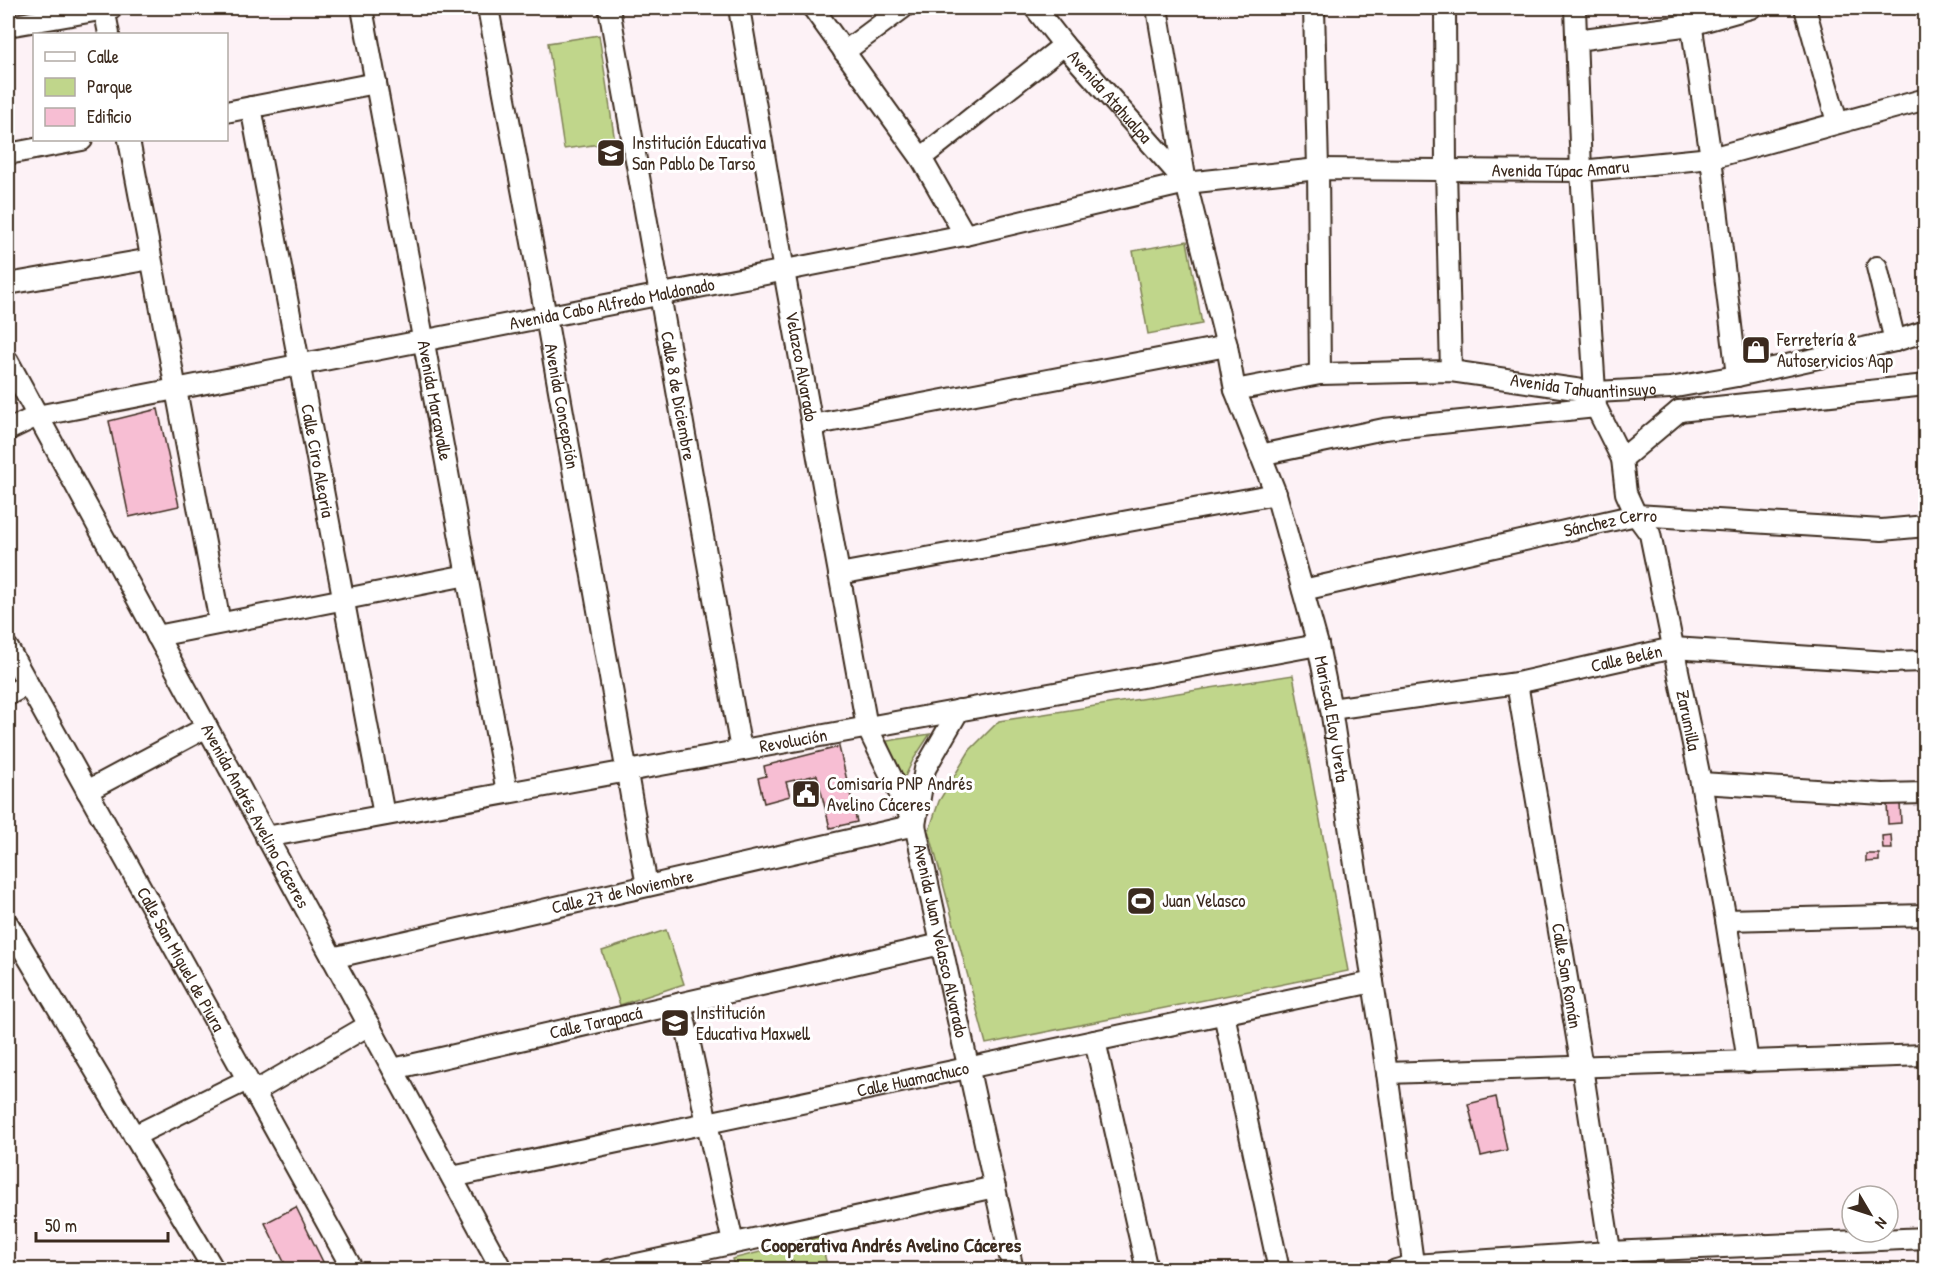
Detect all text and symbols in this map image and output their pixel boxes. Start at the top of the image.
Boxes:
legend [33,33,228,141]
text: Calle [87,44,119,69]
street label: Avenida Atahualpa [1062,44,1158,148]
text: Parque [87,74,132,99]
text: Edificio [87,104,131,129]
place label: Institución Educativa San Pablo De Tarso [632,130,766,176]
school or university icon: Institución Educativa San Pablo De Tarso [595,137,627,169]
street label: Avenida Túpac Amaru [1492,153,1630,183]
street label: Avenida Cabo Alfredo Maldonado [507,271,717,336]
street label: Velazco Alvarado [780,309,824,424]
place label: Ferretería & Autoservicios Aqp [1776,327,1893,373]
street label: Calle 8 de Diciembre [655,329,702,462]
shop icon: Ferretería & Autoservicios Aqp [1740,334,1772,366]
street label: Avenida Marcavalle [412,338,458,462]
street label: Avenida Concepción [539,341,586,471]
street label: Avenida Tahuantinsuyo [1509,367,1657,404]
street label: Calle Ciro Alegria [295,402,341,520]
street label: Sánchez Cerro [1561,502,1658,543]
street label: Calle Belén [1588,638,1664,678]
street label: Mariscal Eloy Ureta [1309,654,1355,784]
street label: Zarumilla [1670,688,1707,753]
street label: Avenida Andrés Avelino Cáceres [196,719,316,913]
street label: Revolución [757,722,829,759]
place label: Comisaría PNP Andrés Avelino Cáceres [827,771,973,817]
public building icon: Comisaría PNP Andrés Avelino Cáceres [790,778,822,810]
street label: Avenida Juan Velasco Alvarado [908,842,974,1040]
street label: Calle 27 de Noviembre [549,863,696,920]
street label: Calle San Miguel de Piura [131,882,231,1036]
sports icon: Juan Velasco [1125,885,1157,917]
place label: Juan Velasco [1162,888,1245,913]
street label: Calle San Román [1546,921,1588,1030]
street label: Calle Tarapacá [547,1000,644,1045]
place label: Institución Educativa Maxwell [696,1000,810,1046]
school or university icon: Institución Educativa Maxwell [659,1007,691,1039]
street label: Calle Huamachuco [854,1055,971,1103]
north arrow [1840,1184,1900,1244]
scale bar [36,1205,168,1243]
text: 50 m [45,1213,77,1238]
text: N [1870,1213,1893,1234]
district label: Cooperativa Andrés Avelino Cáceres [761,1231,1022,1259]

